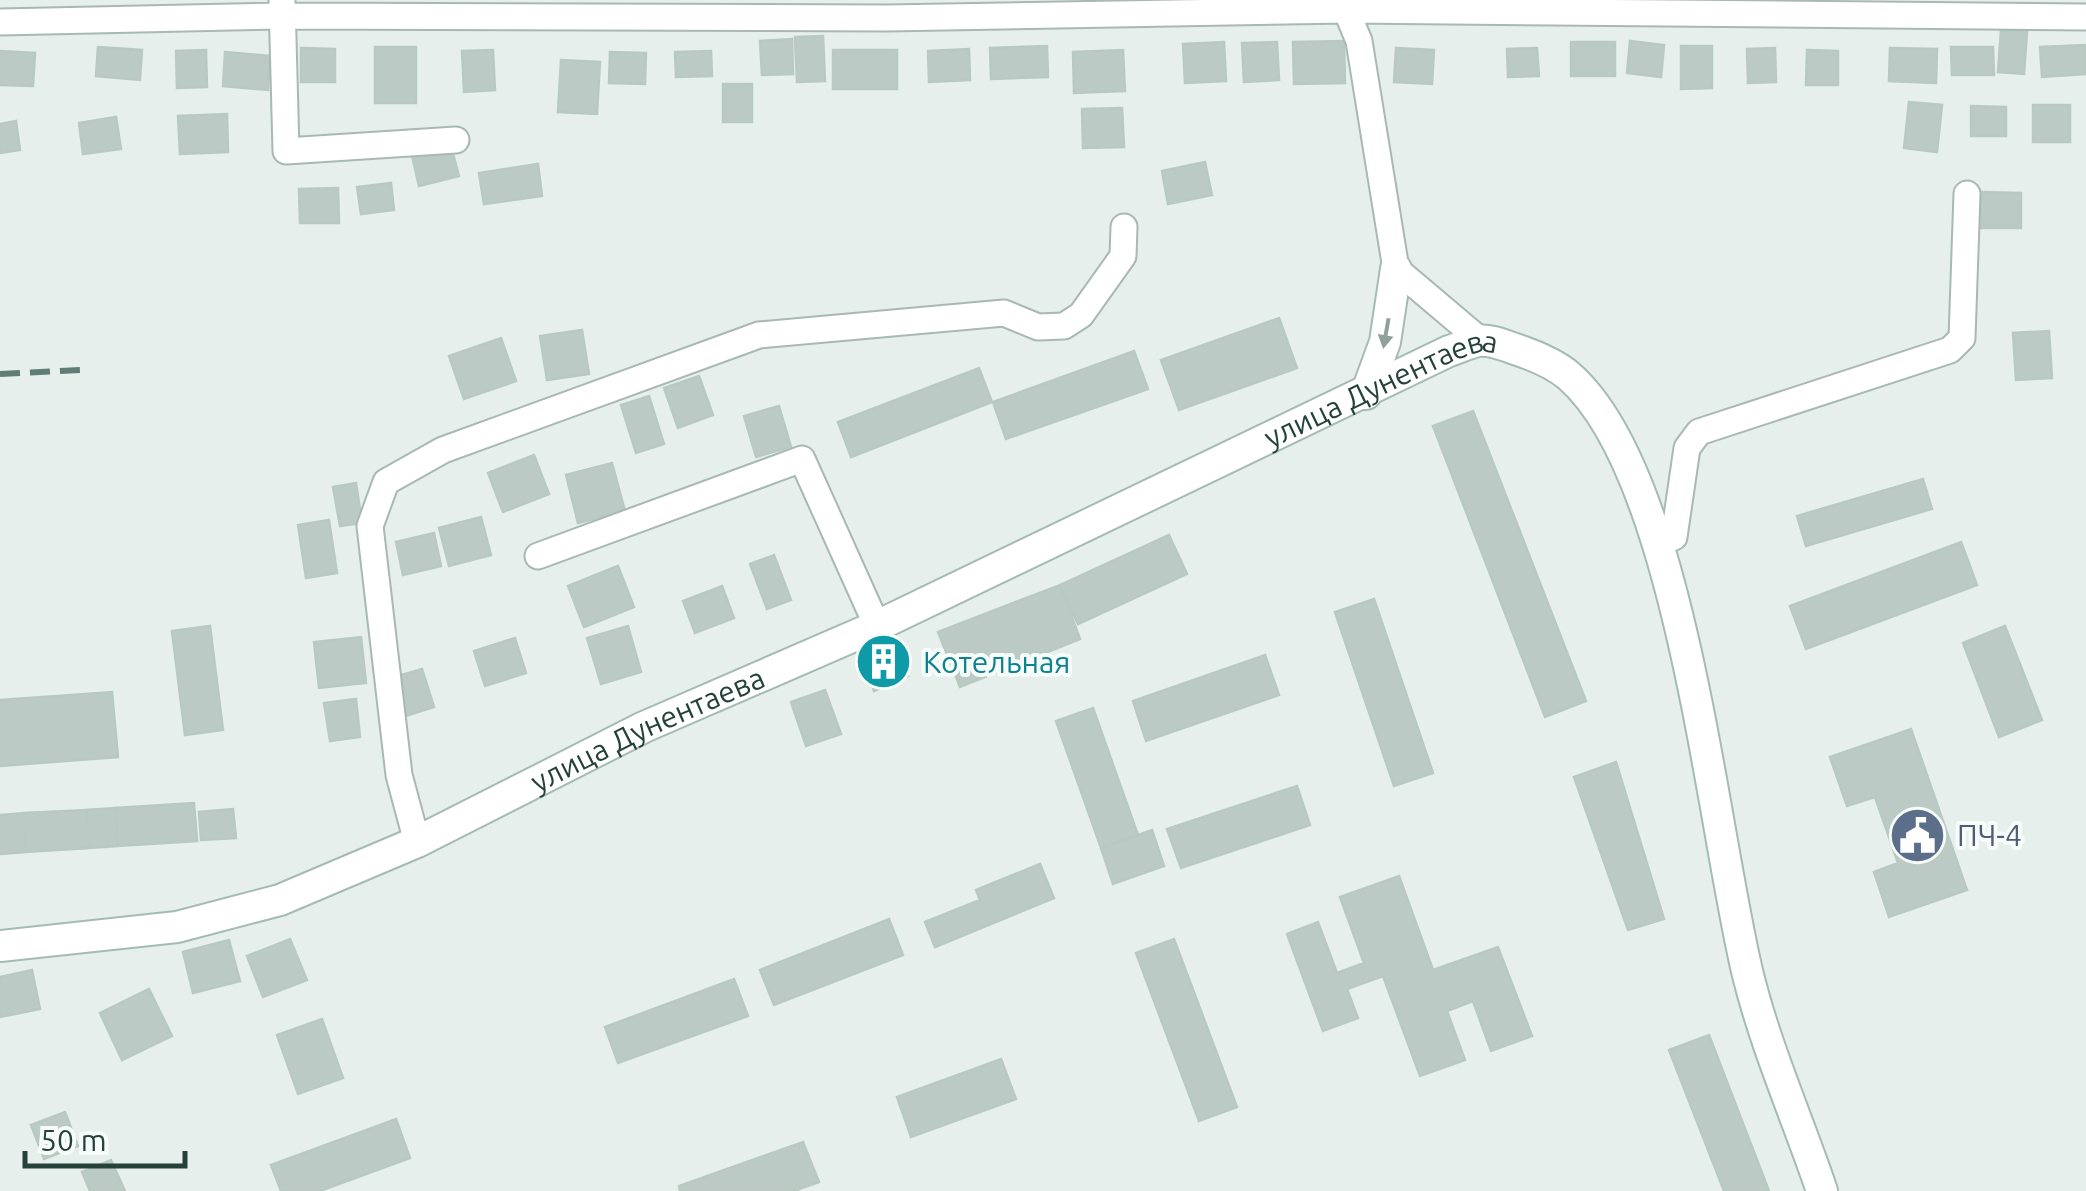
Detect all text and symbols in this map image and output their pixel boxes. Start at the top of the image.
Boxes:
one-way arrow [1378,318,1393,349]
street label: улица Дунентаева [1258,323,1501,454]
building icon: Котельная [854,632,914,692]
place label: Котельная [923,645,1071,679]
street label: улица Дунентаева [525,660,769,799]
public building icon: ПЧ-4 [1888,805,1948,865]
place label: ПЧ-4 [1957,818,2022,852]
scale bar [25,1106,185,1168]
text: 50 m [40,1123,107,1157]

